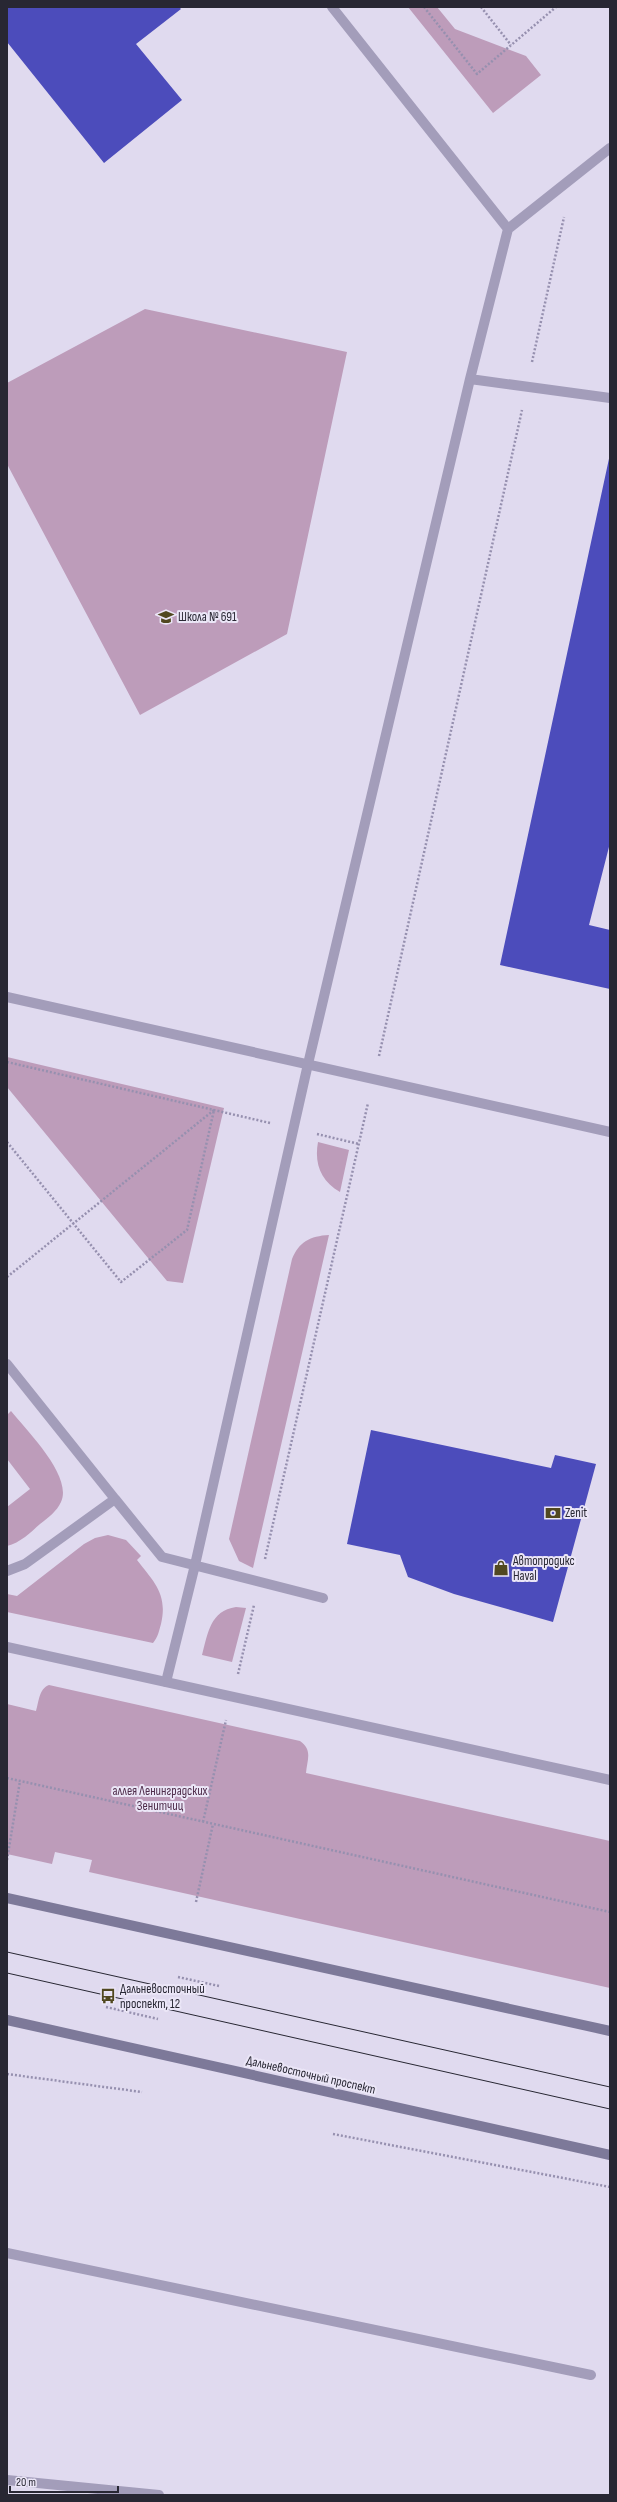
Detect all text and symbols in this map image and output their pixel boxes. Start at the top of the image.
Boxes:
school or university icon: Школа № 691 [157,608,175,626]
place label: Школа № 691 [178,609,237,625]
bank icon: Zenit [544,1504,562,1522]
place label: Zenit [565,1505,587,1521]
place label: Автопродикс Haval [512,1553,575,1584]
shop icon: Автопродикс Haval [492,1559,510,1577]
park label: аллея Ленинградских Зенитчиц [113,1783,208,1814]
place label: Дальневосточный проспект, 12 [120,1981,205,2012]
bus stop icon: Дальневосточный проспект, 12 [99,1987,117,2005]
street label: Дальневосточный проспект [245,2052,377,2098]
scale bar [10,2468,118,2494]
text: 20 m [16,2475,36,2490]

